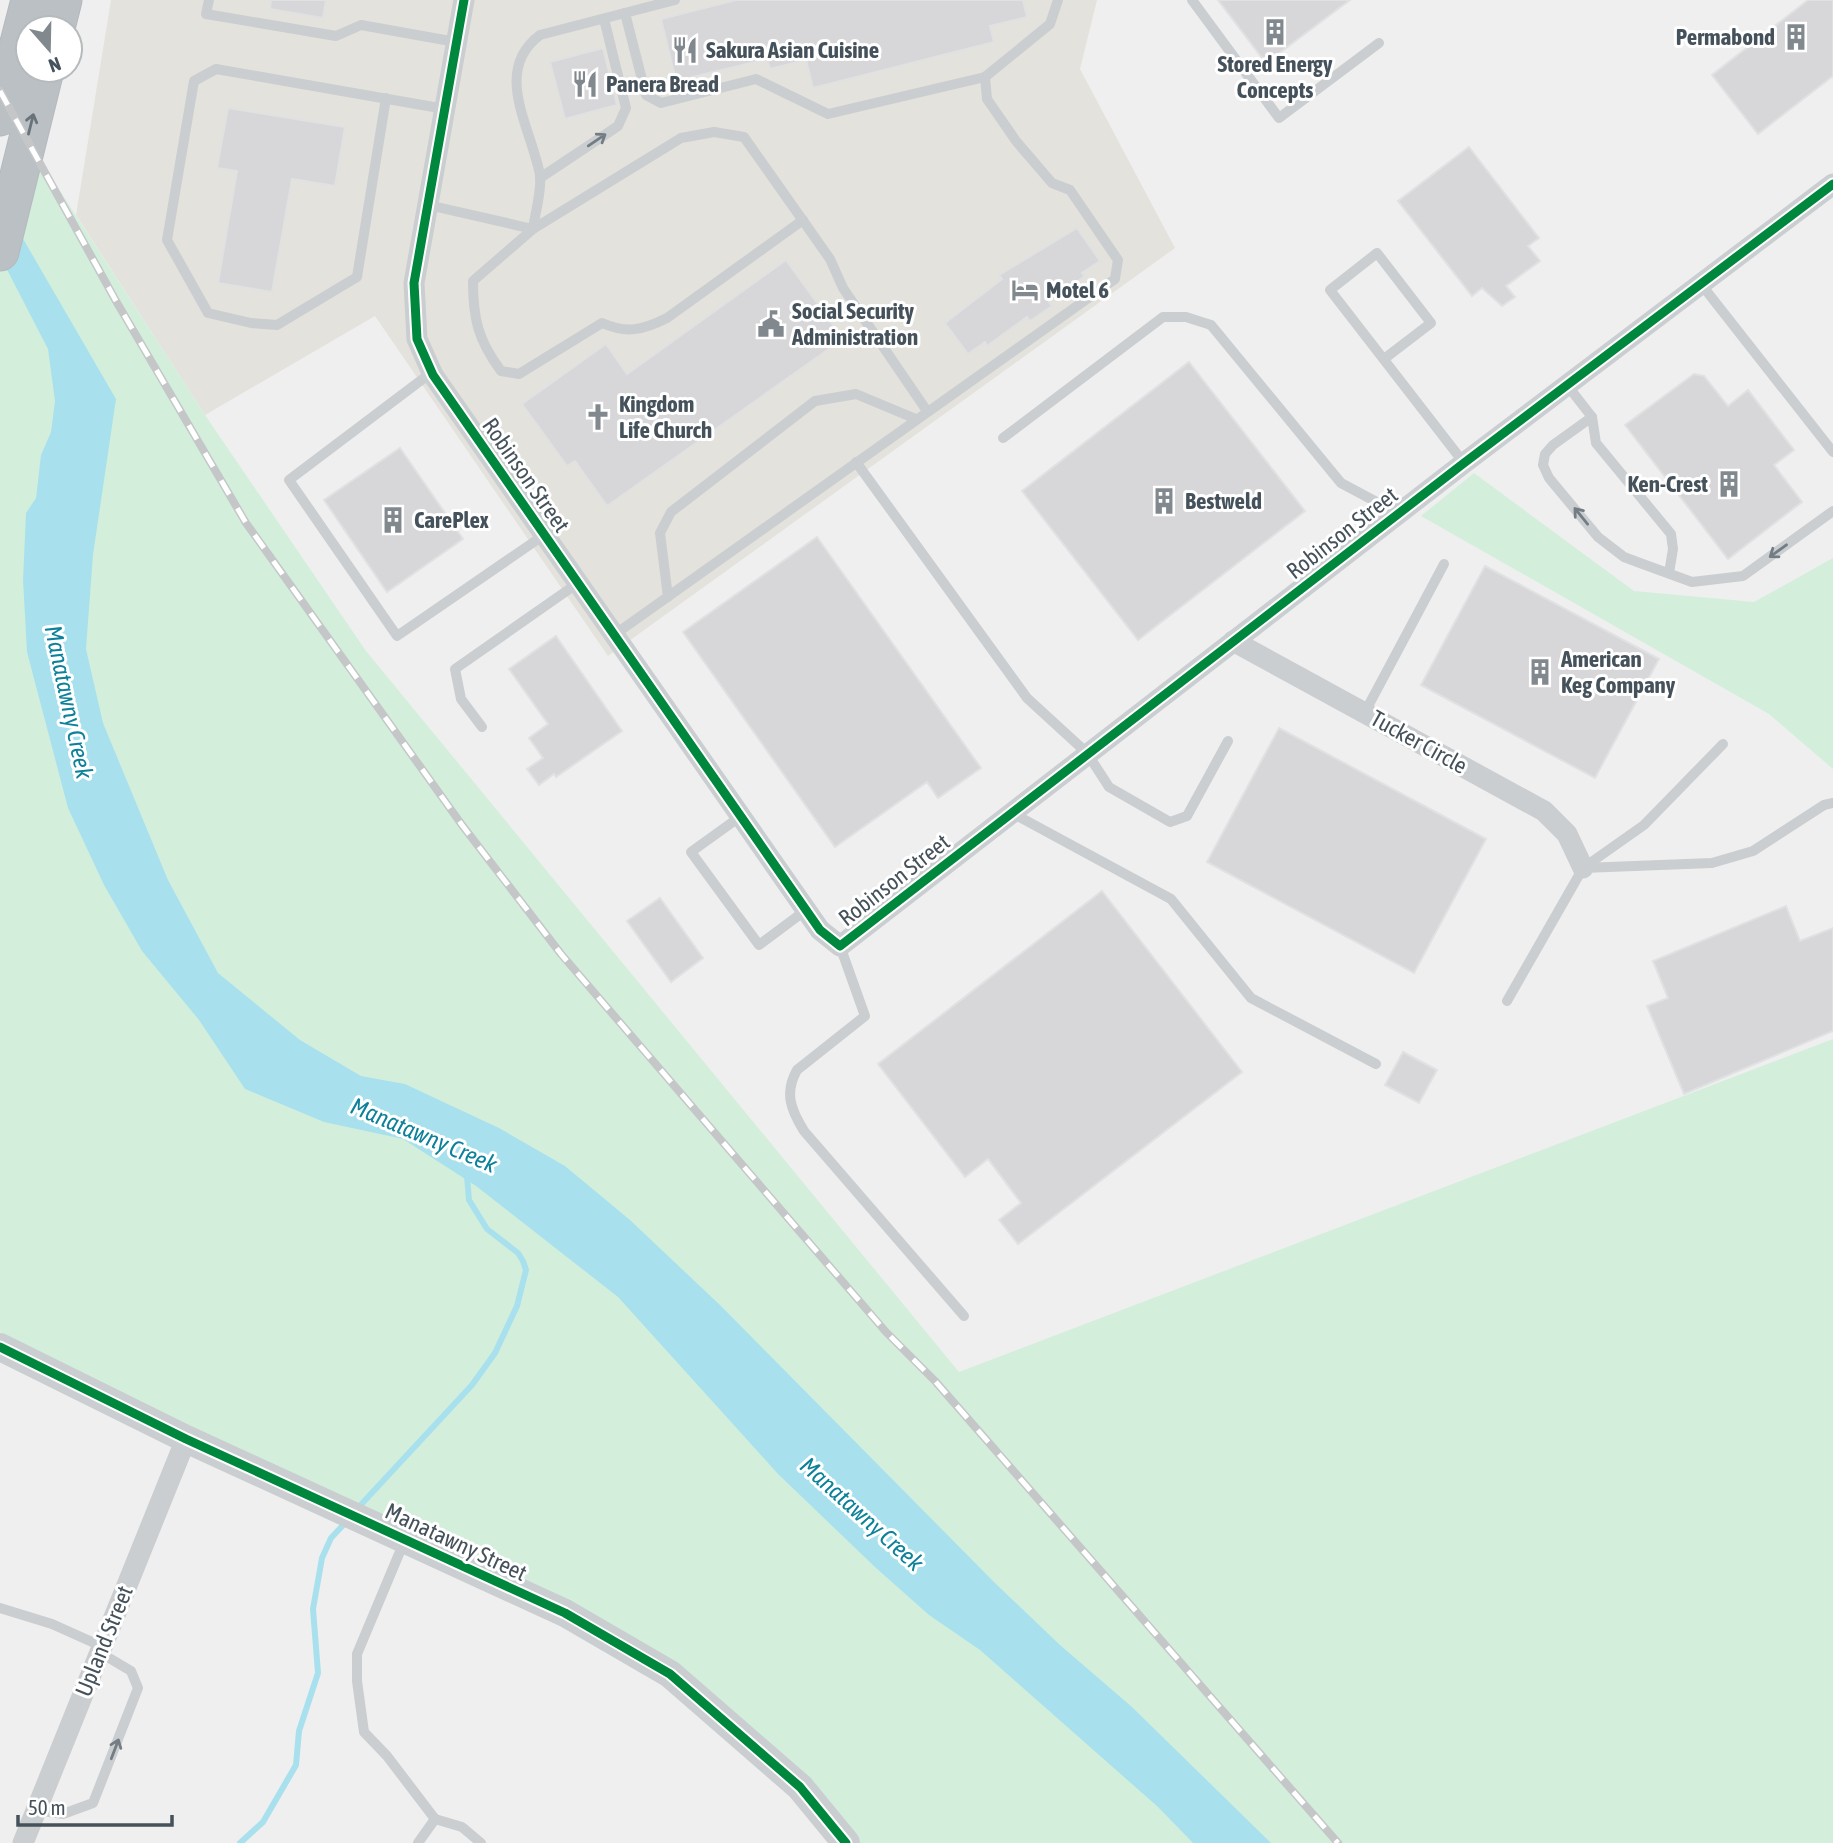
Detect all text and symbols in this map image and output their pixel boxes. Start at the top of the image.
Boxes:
north arrow [14,14,84,84]
building icon: Stored Energy Concepts [1260,17,1290,47]
building icon: Permabond [1781,22,1811,52]
place label: Permabond [1676,24,1775,50]
restaurant icon: Sakura Asian Cuisine [670,35,700,65]
place label: Sakura Asian Cuisine [706,37,879,63]
place label: Stored Energy Concepts [1218,51,1333,103]
text: N [46,53,64,77]
restaurant icon: Panera Bread [570,69,600,99]
place label: Panera Bread [606,71,719,97]
one-way arrow [25,113,38,136]
one-way arrow [587,133,606,147]
hotel icon: Motel 6 [1010,275,1040,305]
place label: Motel 6 [1046,277,1109,303]
place label: Social Security Administration [791,298,918,350]
public building icon: Social Security Administration [756,309,786,339]
place label: Kingdom Life Church [619,391,712,443]
church icon: Kingdom Life Church [583,402,613,432]
street label: Robinson Street [477,413,575,537]
building icon: Ken-Crest [1714,469,1744,499]
place label: Ken-Crest [1628,471,1708,497]
street label: Robinson Street [1281,482,1403,584]
building icon: Bestweld [1149,486,1179,516]
place label: Bestweld [1185,488,1262,514]
building icon: CarePlex [378,505,408,535]
place label: CarePlex [414,507,489,533]
one-way arrow [1573,507,1588,525]
one-way arrow [1769,544,1788,558]
water label: Manatawny Creek [40,623,99,782]
place label: American Keg Company [1560,646,1676,698]
building icon: American Keg Company [1525,657,1555,687]
street label: Tucker Circle [1366,705,1472,779]
street label: Robinson Street [833,829,955,931]
water label: Manatawny Creek [347,1092,501,1178]
water label: Manatawny Creek [795,1452,929,1577]
street label: Manatawny Street [381,1498,531,1586]
street label: Upland Street [70,1582,138,1700]
one-way arrow [110,1739,123,1761]
scale bar [18,1784,172,1828]
text: 50 m [28,1795,66,1819]

